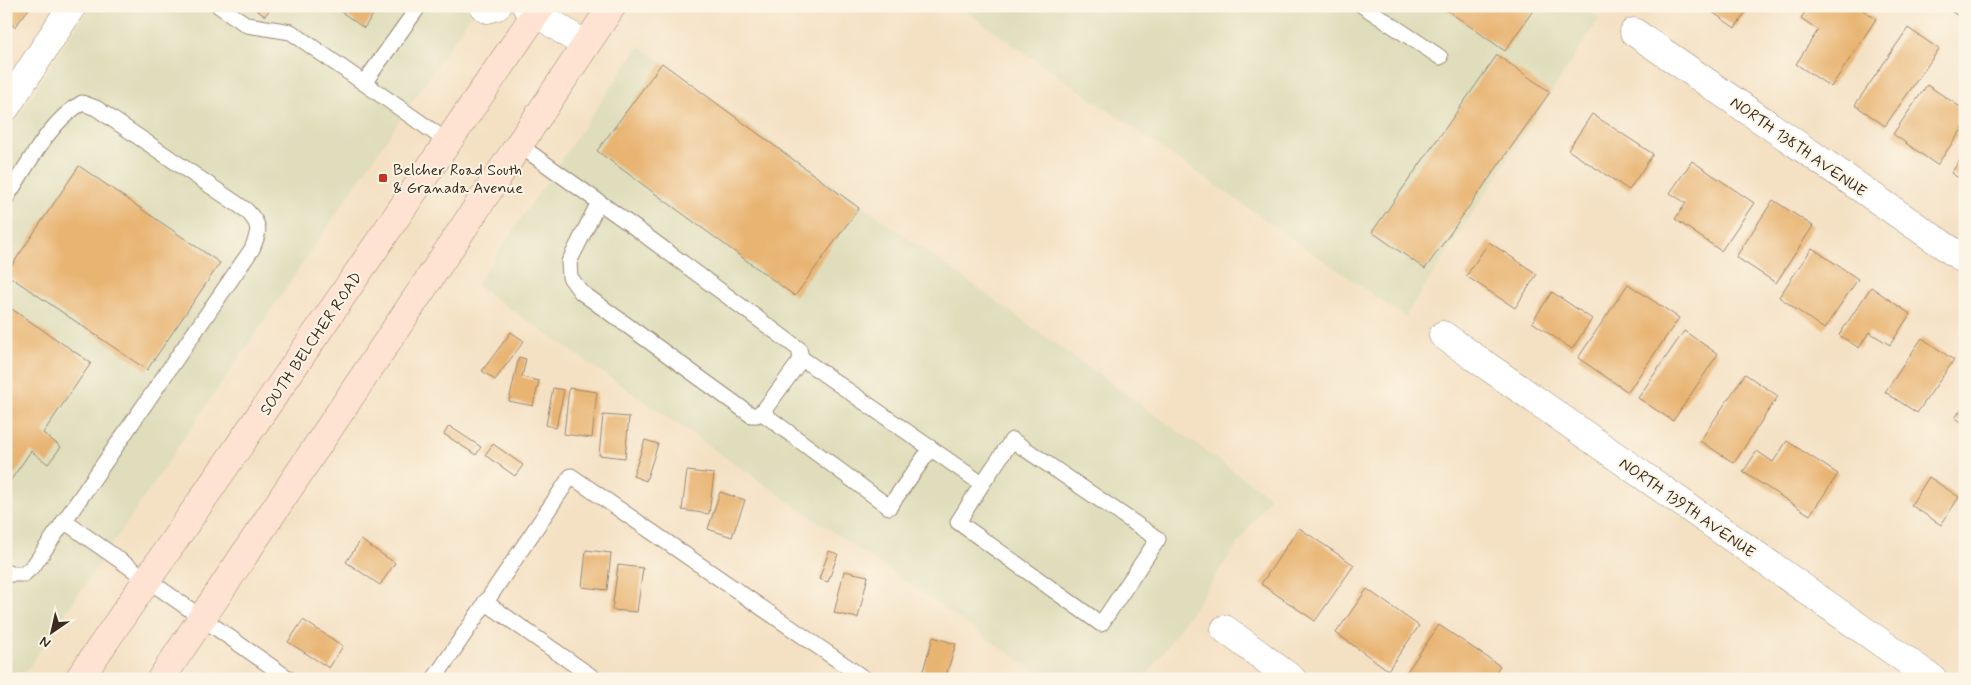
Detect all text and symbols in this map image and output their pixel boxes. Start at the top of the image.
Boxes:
street label: NORTH 138TH AVENUE [1726,92,1870,202]
place label: Belcher Road South & Granada Avenue [393,160,523,199]
marker: Belcher Road South & Granada Avenue [377,172,389,184]
street label: SOUTH BELCHER ROAD [255,268,367,420]
street label: NORTH 139TH AVENUE [1615,453,1759,563]
north arrow [28,608,78,658]
text: N [36,632,54,652]

